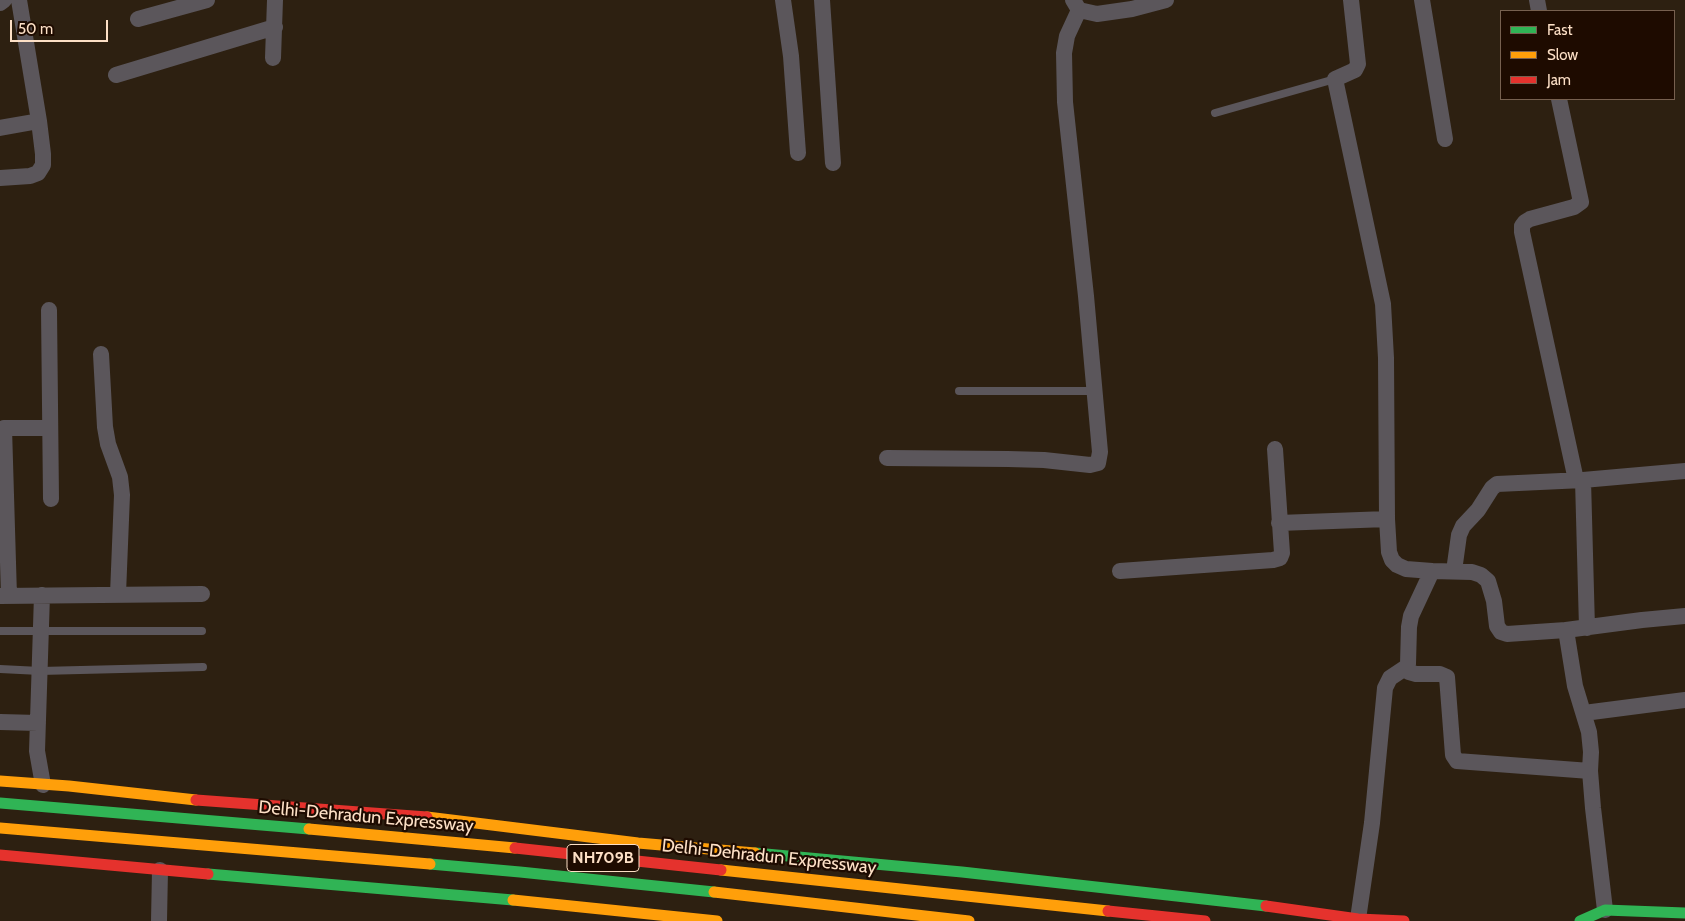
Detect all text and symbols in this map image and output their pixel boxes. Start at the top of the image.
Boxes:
scale bar [12,10,110,42]
legend [1500,10,1675,100]
text: 50 m [18,20,53,38]
text: Fast [1547,21,1572,39]
text: Slow [1547,46,1578,64]
text: Jam [1547,71,1571,89]
street label: Delhi-Dehradun Expressway [258,797,474,837]
street label: Delhi-Dehradun Expressway [661,835,877,879]
road number: NH709B [567,844,639,871]

